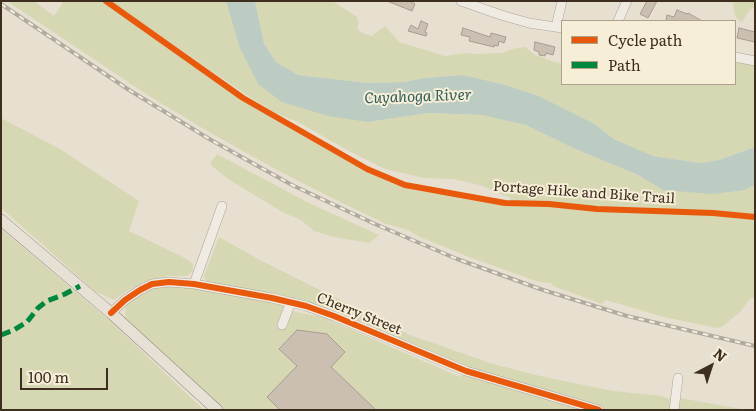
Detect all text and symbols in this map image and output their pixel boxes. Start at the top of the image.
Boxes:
legend [561,20,736,85]
text: Cycle path [608,28,682,51]
text: Path [608,53,641,76]
water label: Cuyahoga River [364,86,472,108]
street label: Portage Hike and Bike Trail [492,178,676,208]
street label: Cherry Street [314,289,404,339]
north arrow [686,341,736,391]
text: N [710,343,732,366]
scale bar [22,358,110,390]
text: 100 m [28,365,69,388]

